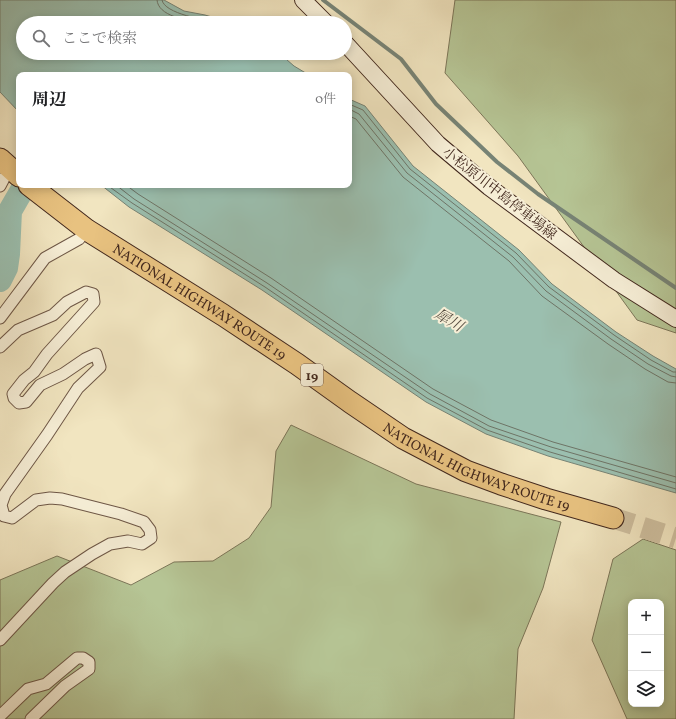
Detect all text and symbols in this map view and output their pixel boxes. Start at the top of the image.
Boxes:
search box [16,16,352,60]
icon: search [30,27,52,49]
text: ここで検索 [62,29,137,50]
text: 周辺 [32,89,66,112]
text: 0件 [315,91,336,109]
street label: 小松原川中島停車場線 [438,144,560,245]
street label: NATIONAL HIGHWAY ROUTE 19 [109,240,290,365]
water label: 犀川 [430,305,468,339]
road number: 19 [301,364,323,386]
street label: NATIONAL HIGHWAY ROUTE 19 [379,419,572,516]
map controls [628,599,664,707]
button: + [628,599,664,635]
button: − [628,635,664,671]
button: layers [628,671,664,707]

